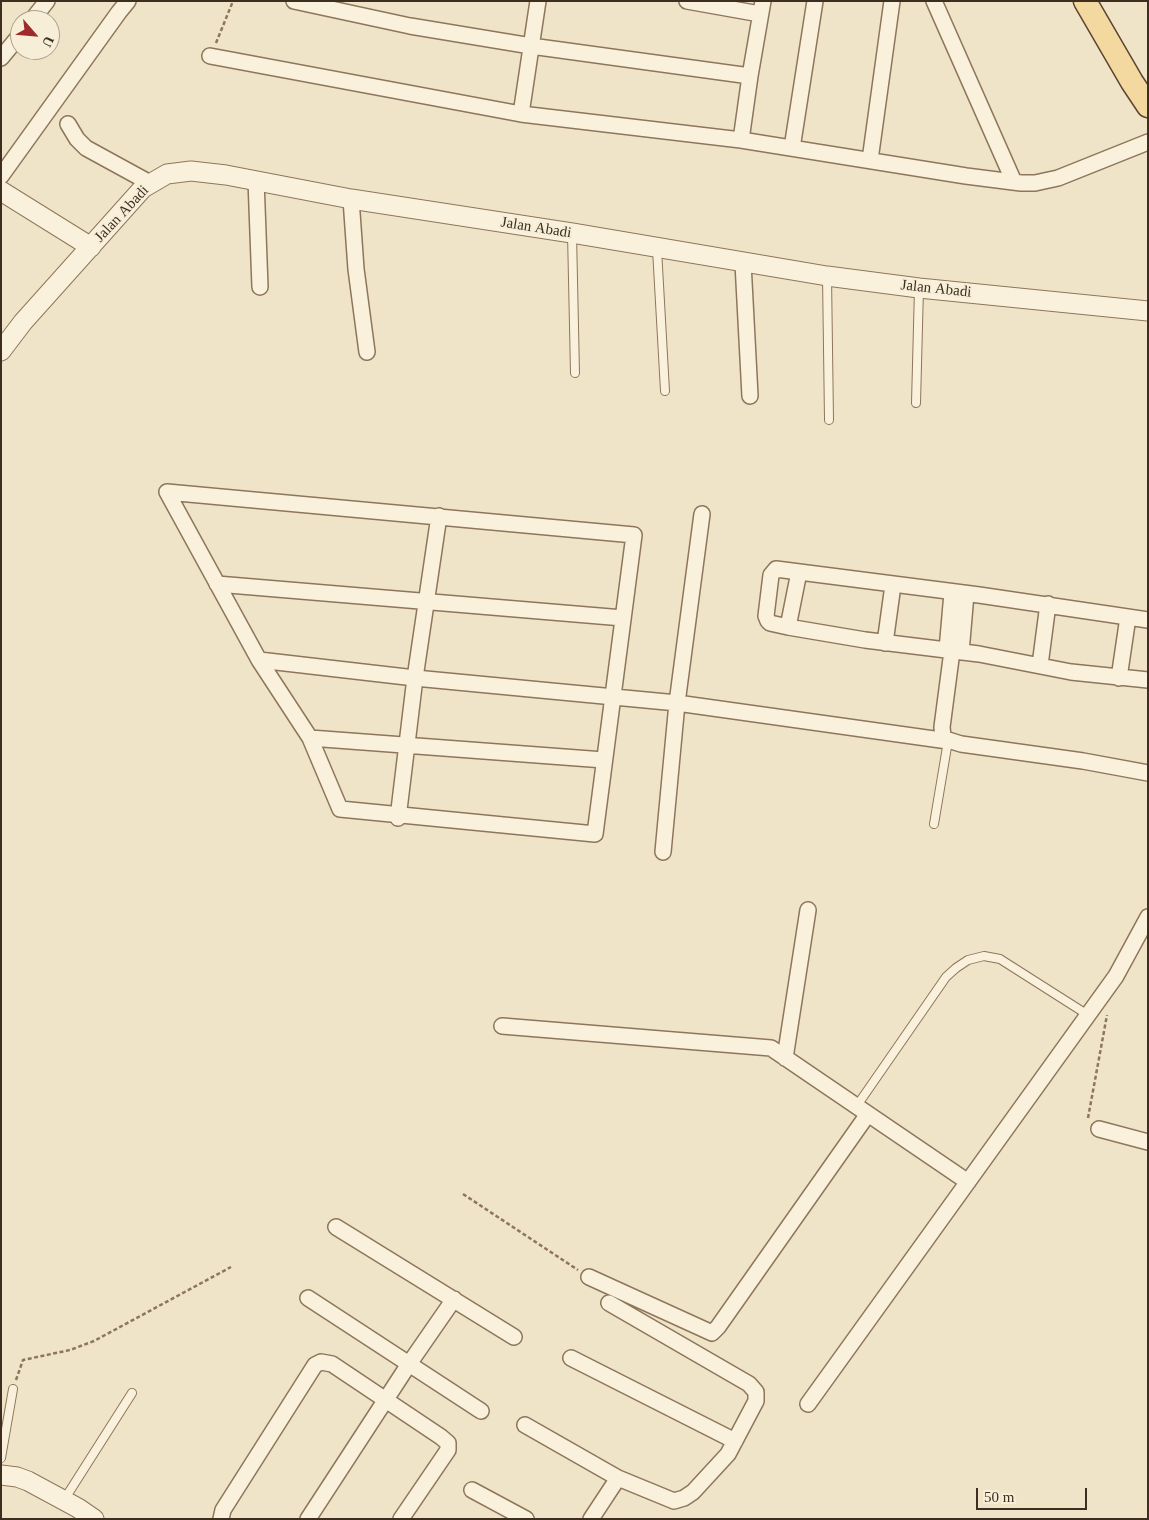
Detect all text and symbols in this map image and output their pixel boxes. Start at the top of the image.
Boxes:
north arrow [10,10,60,60]
text: U [39,34,57,49]
street label: Jalan Abadi [91,182,153,246]
street label: Jalan Abadi [499,214,573,242]
street label: Jalan Abadi [900,276,972,302]
scale bar [979,1478,1090,1510]
text: 50 m [984,1489,1014,1505]

